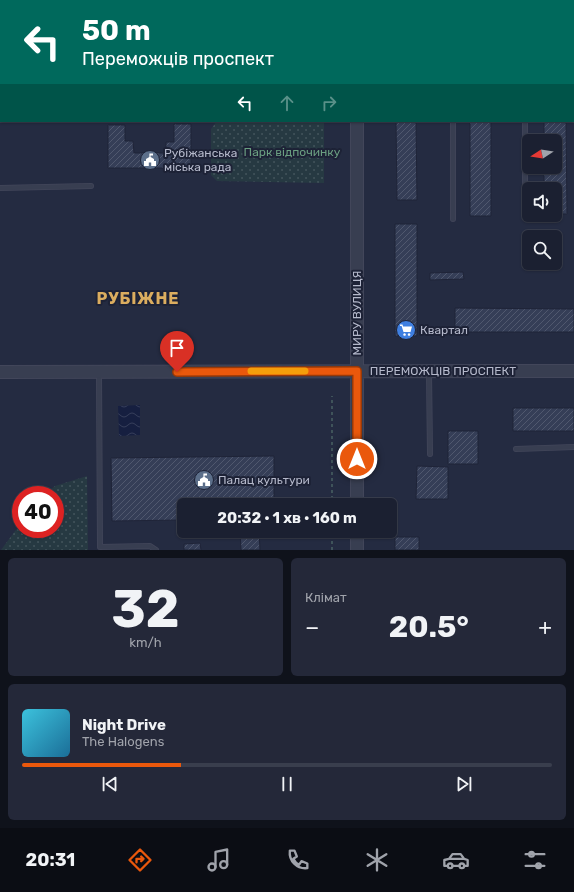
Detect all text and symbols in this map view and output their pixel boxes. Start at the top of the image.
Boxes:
text: 50 m [82,14,151,47]
icon: left [16,16,68,68]
text: Переможців проспект [82,48,274,70]
icon: left [234,92,256,114]
icon: ahead [276,92,298,114]
icon: right [318,92,340,114]
north arrow [522,134,562,174]
map controls [522,134,562,270]
park label: Парк відпочинку [244,145,341,159]
place label: Рубіжанська міська рада [164,146,237,174]
public building icon: Рубіжанська міська рада [139,149,161,171]
button: sound [522,182,562,222]
button: search [522,230,562,270]
street label: МИРУ ВУЛИЦЯ [350,271,364,355]
district label: РУБІЖНЕ [96,289,180,308]
supermarket icon: Квартал [395,319,417,341]
place label: Квартал [420,323,468,337]
pin [160,331,194,372]
icon: arrive [166,337,188,359]
street label: ПЕРЕМОЖЦІВ ПРОСПЕКТ [370,364,516,378]
position arrow [336,438,378,480]
public building icon: Палац культури [193,469,215,491]
place label: Палац культури [218,473,310,487]
speed limit sign: 40 [12,486,64,538]
text: 20:32 · 1 хв · 160 m [217,509,357,527]
text: 32 [111,578,180,640]
text: Клімат [305,590,347,605]
text: 20.5° [389,609,469,645]
text: − [305,614,319,641]
text: + [538,614,552,641]
text: km/h [129,635,162,650]
text: Night Drive [82,716,166,734]
text: The Halogens [82,734,164,749]
icon: previous [99,773,121,795]
icon: pause [276,773,298,795]
icon: next [453,773,475,795]
icon: directions [126,846,154,874]
icon: music [205,846,233,874]
icon: phone [284,846,312,874]
icon: climate [363,846,391,874]
icon: car [442,846,470,874]
icon: filters [521,846,549,874]
text: 20:31 [25,849,75,871]

